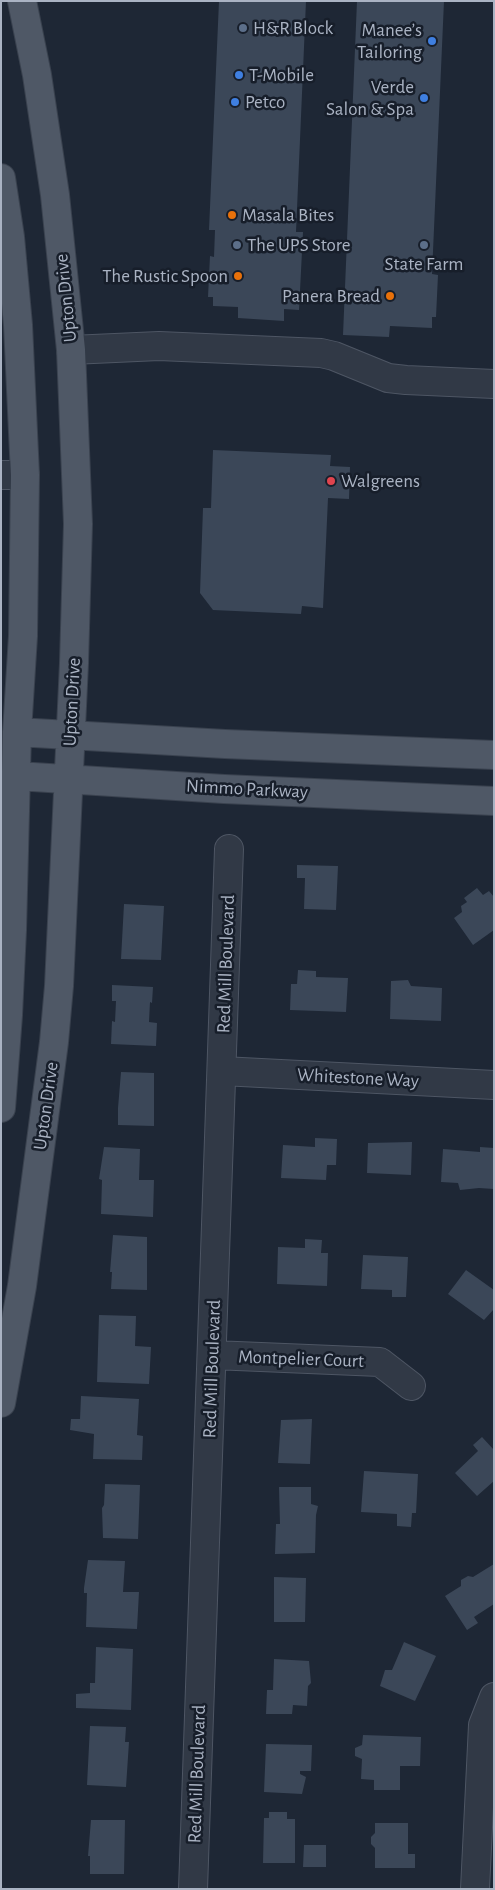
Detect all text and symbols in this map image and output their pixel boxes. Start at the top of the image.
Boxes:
place label: H&R Block [253,17,333,39]
place label: Manee’s Tailoring [357,19,422,63]
marker: H&R Block [237,22,249,34]
marker: Manee’s Tailoring [426,35,438,47]
place label: T-Mobile [249,64,314,86]
marker: T-Mobile [233,69,245,81]
place label: Verde Salon & Spa [326,76,414,120]
place label: Petco [245,91,285,113]
marker: Verde Salon & Spa [418,92,430,104]
marker: Petco [229,96,241,108]
place label: Masala Bites [242,204,334,226]
marker: Masala Bites [226,209,238,221]
place label: The UPS Store [247,234,351,256]
marker: The UPS Store [231,239,243,251]
marker: State Farm [418,239,430,251]
street label: Upton Drive [50,253,82,343]
place label: State Farm [384,253,464,275]
place label: The Rustic Spoon [102,265,228,287]
marker: The Rustic Spoon [232,270,244,282]
place label: Panera Bread [282,285,380,307]
marker: Panera Bread [384,290,396,302]
place label: Walgreens [341,470,420,492]
marker: Walgreens [325,475,337,487]
street label: Upton Drive [58,657,86,747]
street label: Nimmo Parkway [185,774,309,804]
street label: Red Mill Boulevard [212,894,240,1034]
street label: Upton Drive [29,1061,63,1151]
street label: Whitestone Way [296,1063,420,1093]
street label: Red Mill Boulevard [198,1299,226,1439]
street label: Montpelier Court [238,1345,364,1373]
street label: Red Mill Boulevard [183,1704,211,1844]

